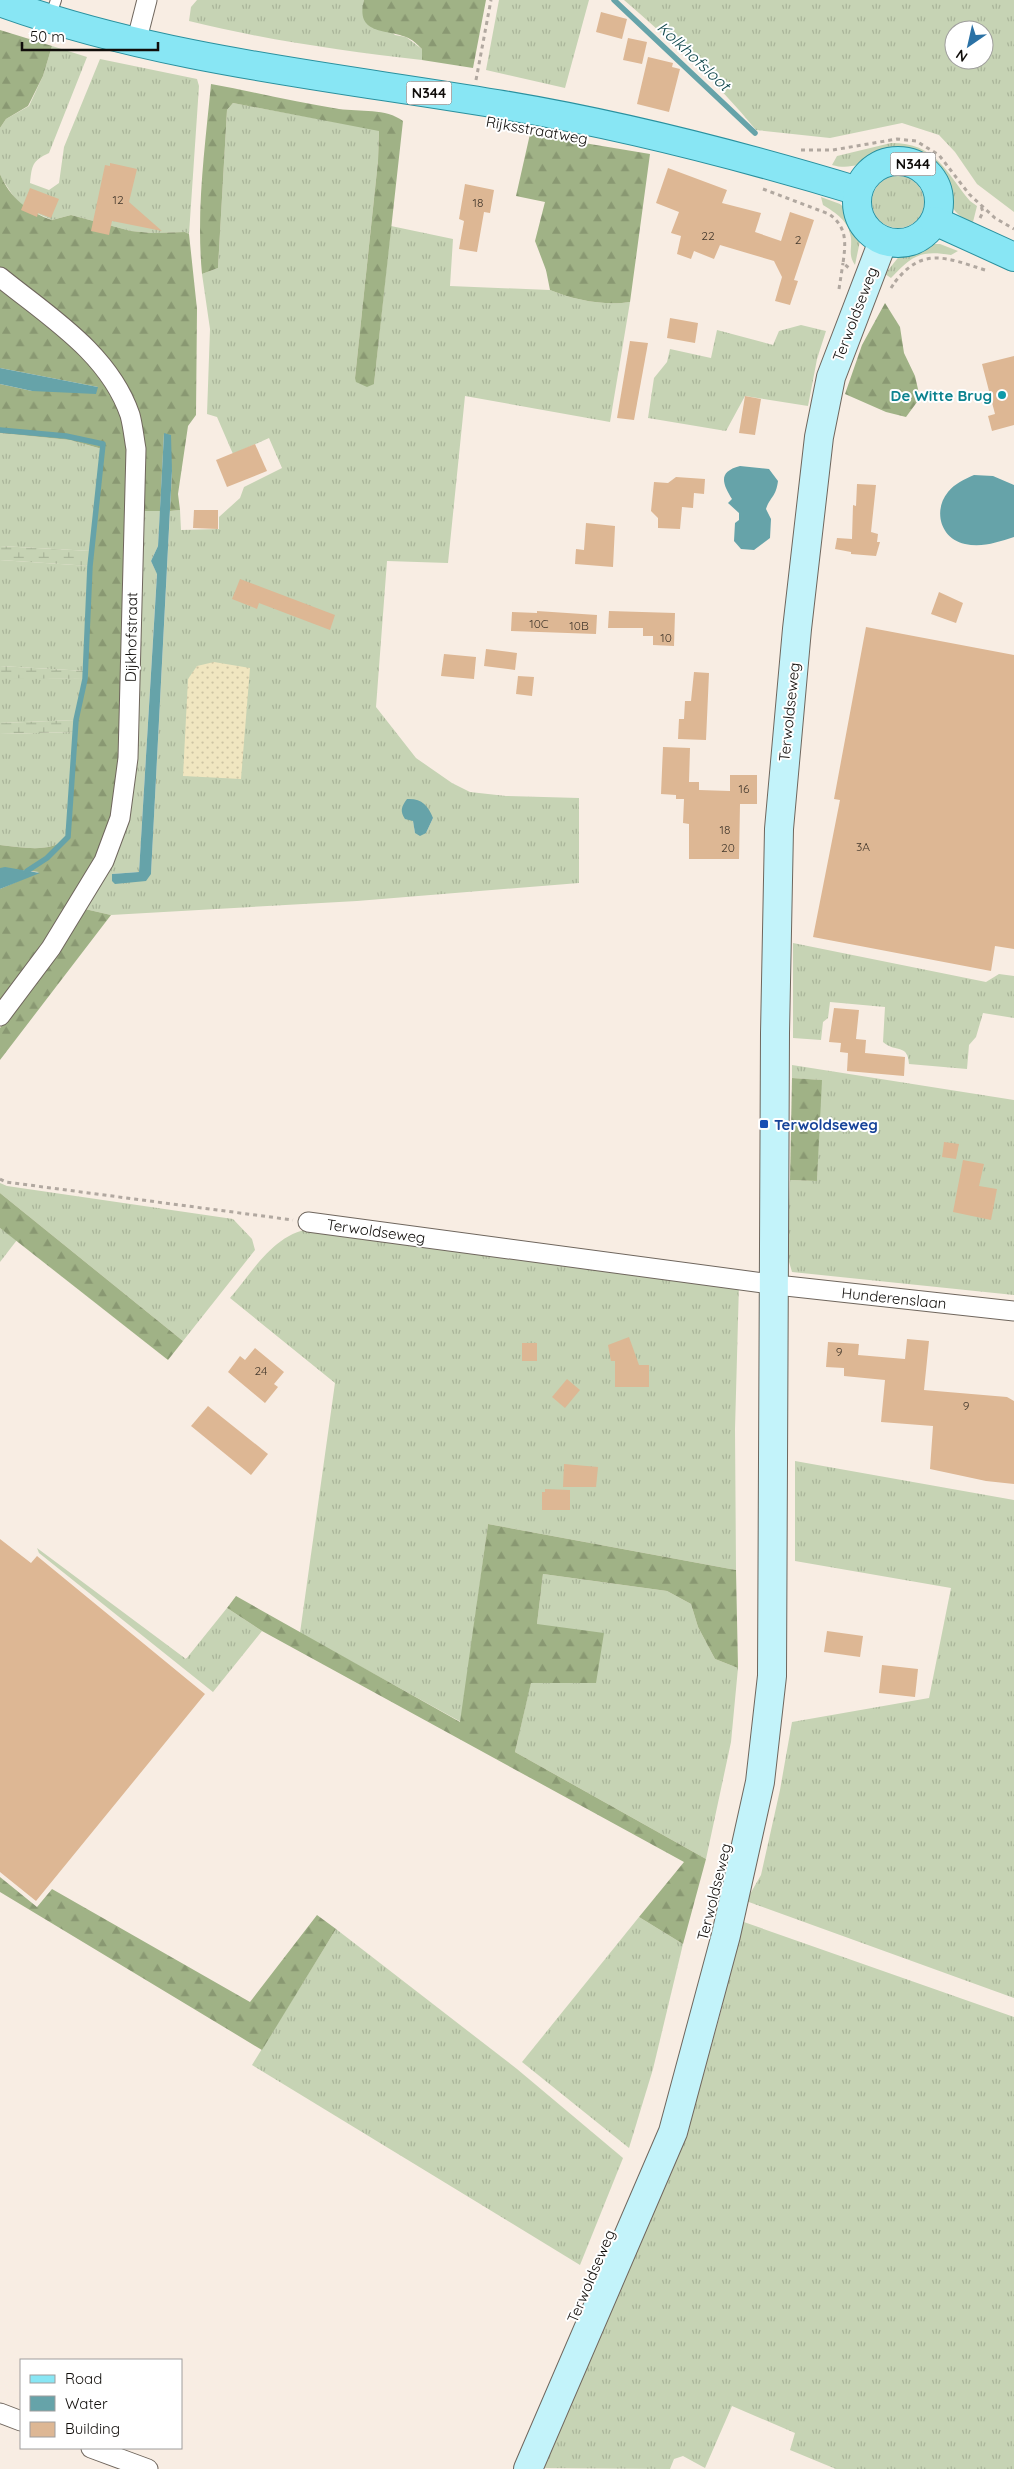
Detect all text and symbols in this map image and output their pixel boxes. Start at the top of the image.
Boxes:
water label: Kolkhofsloot [653,17,736,96]
scale bar [22,20,159,52]
north arrow [944,20,994,70]
text: 50 m [30,27,65,46]
text: N [952,45,971,66]
road number: N344 [406,82,452,105]
street label: Rijksstraatweg [485,112,589,148]
road number: N344 [890,152,936,175]
house number: 12 [112,192,124,207]
house number: 18 [473,195,483,210]
house number: 22 [701,228,715,243]
house number: 2 [795,232,802,247]
street label: Terwoldseweg [828,264,882,364]
place label: De Witte Brug [891,386,992,405]
marker: De Witte Brug [996,389,1008,401]
street label: Dijkhofstraat [121,592,141,682]
house number: 10C [529,616,549,631]
house number: 10B [569,618,589,633]
house number: 10 [660,630,672,645]
street label: Terwoldseweg [774,662,804,762]
house number: 16 [739,781,750,796]
house number: 18 [720,822,730,837]
house number: 3A [856,839,870,854]
house number: 20 [721,840,735,855]
place label: Terwoldseweg [774,1115,878,1134]
marker: Terwoldseweg [758,1118,770,1130]
street label: Terwoldseweg [325,1215,427,1247]
street label: Hunderenslaan [840,1283,948,1313]
house number: 9 [836,1344,843,1359]
house number: 24 [255,1363,267,1378]
house number: 9 [963,1398,970,1413]
street label: Terwoldseweg [693,1841,735,1943]
street label: Terwoldseweg [563,2226,619,2326]
legend [20,2359,182,2449]
text: Road [65,2369,102,2388]
text: Water [65,2394,108,2413]
text: Building [65,2419,120,2438]

